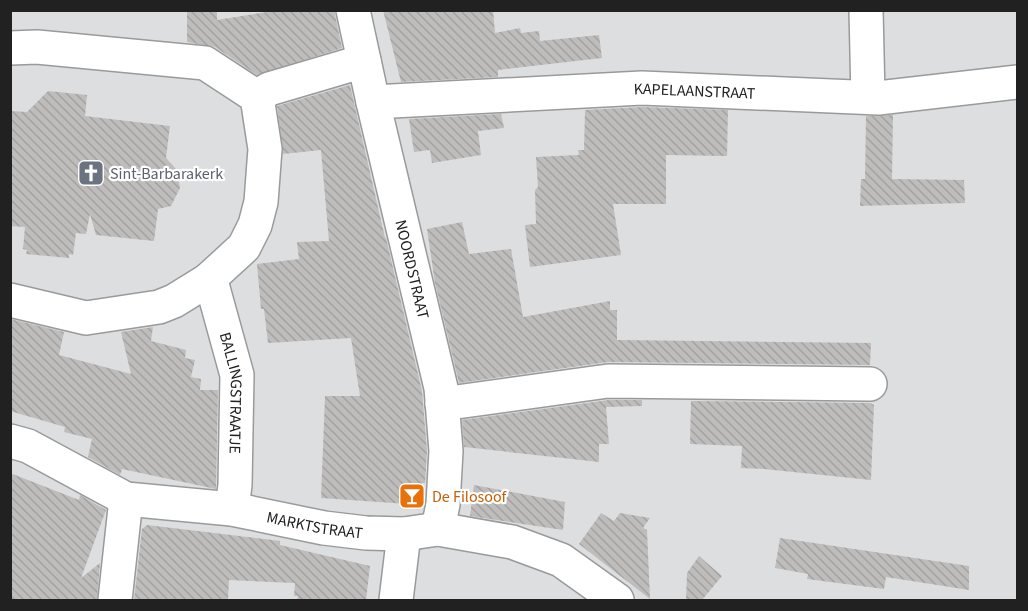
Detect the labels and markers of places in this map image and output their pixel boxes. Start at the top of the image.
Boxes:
church icon: Sint-Barbarakerk [76,158,106,188]
place label: Sint-Barbarakerk [110,163,223,185]
bar icon: De Filosoof [397,481,427,511]
place label: De Filosoof [432,486,508,508]

